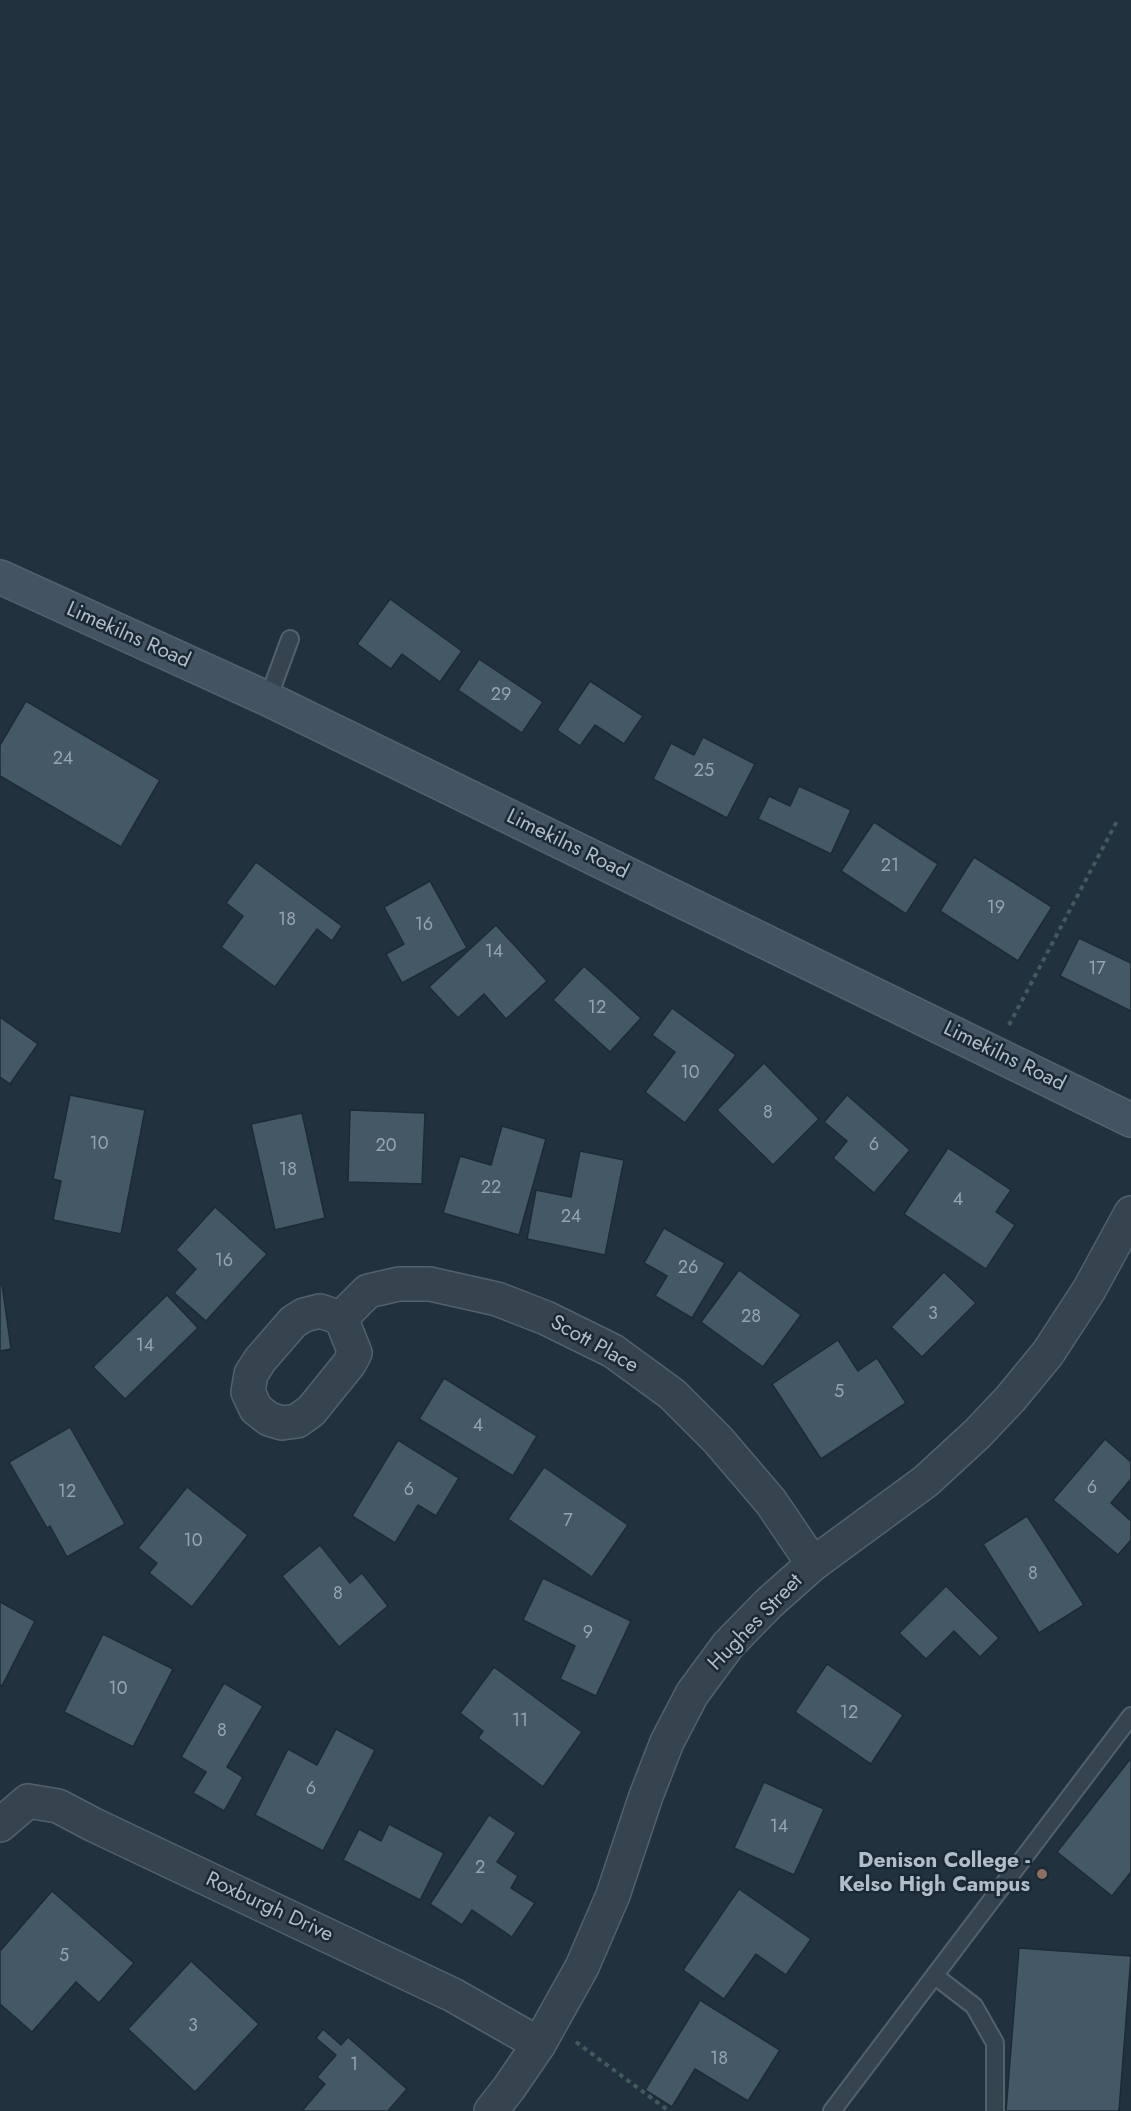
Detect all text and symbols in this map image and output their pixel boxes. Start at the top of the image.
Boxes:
street label: Limekilns Road [62,597,194,675]
house number: 29 [491,685,511,707]
house number: 24 [53,749,73,771]
house number: 25 [694,761,714,783]
street label: Limekilns Road [502,805,632,885]
house number: 21 [881,856,899,878]
house number: 19 [987,898,1005,920]
house number: 18 [278,910,296,932]
house number: 16 [415,915,433,937]
house number: 14 [485,942,503,964]
house number: 17 [1088,959,1106,981]
house number: 12 [588,998,606,1020]
street label: Limekilns Road [939,1017,1069,1097]
house number: 10 [681,1063,699,1085]
house number: 8 [763,1103,773,1125]
house number: 10 [90,1134,108,1156]
house number: 6 [869,1135,879,1157]
house number: 20 [375,1136,397,1158]
house number: 18 [279,1160,297,1182]
house number: 22 [481,1178,501,1200]
house number: 4 [953,1190,963,1212]
house number: 24 [561,1207,581,1229]
house number: 16 [215,1251,233,1273]
house number: 26 [678,1258,698,1280]
house number: 3 [928,1304,938,1326]
house number: 28 [741,1307,761,1329]
street label: Scott Place [546,1311,642,1379]
house number: 14 [136,1336,154,1358]
house number: 5 [834,1382,844,1404]
house number: 4 [473,1416,483,1438]
house number: 6 [1087,1478,1097,1500]
house number: 6 [404,1480,414,1502]
house number: 12 [58,1482,76,1504]
house number: 7 [563,1511,573,1533]
house number: 10 [184,1531,202,1553]
house number: 8 [1028,1564,1038,1586]
street label: Hughes Street [704,1569,808,1677]
house number: 8 [333,1584,343,1606]
house number: 9 [583,1623,593,1645]
house number: 10 [109,1679,127,1701]
house number: 12 [840,1703,858,1725]
house number: 11 [512,1711,528,1733]
house number: 8 [217,1721,227,1743]
house number: 6 [306,1779,316,1801]
house number: 14 [770,1817,788,1839]
place label: Denison College - Kelso High Campus [839,1849,1030,1899]
house number: 2 [475,1858,485,1880]
marker: Denison College - Kelso High Campus [1035,1867,1049,1881]
street label: Roxburgh Drive [201,1868,337,1948]
house number: 5 [59,1946,69,1968]
house number: 3 [188,2016,198,2038]
house number: 18 [710,2049,728,2071]
house number: 1 [350,2055,358,2077]

